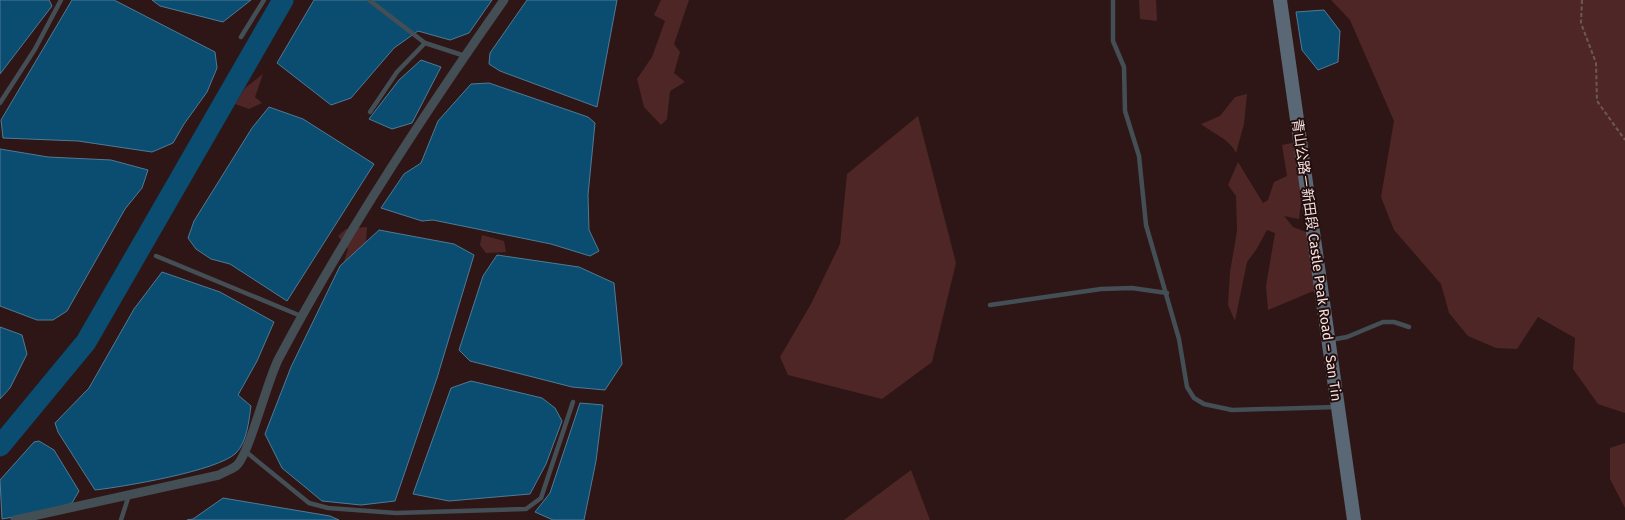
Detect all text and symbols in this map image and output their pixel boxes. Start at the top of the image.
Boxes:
street label: 青山公路－新田段 Castle Peak Road – San Tin [1288,118,1345,402]

